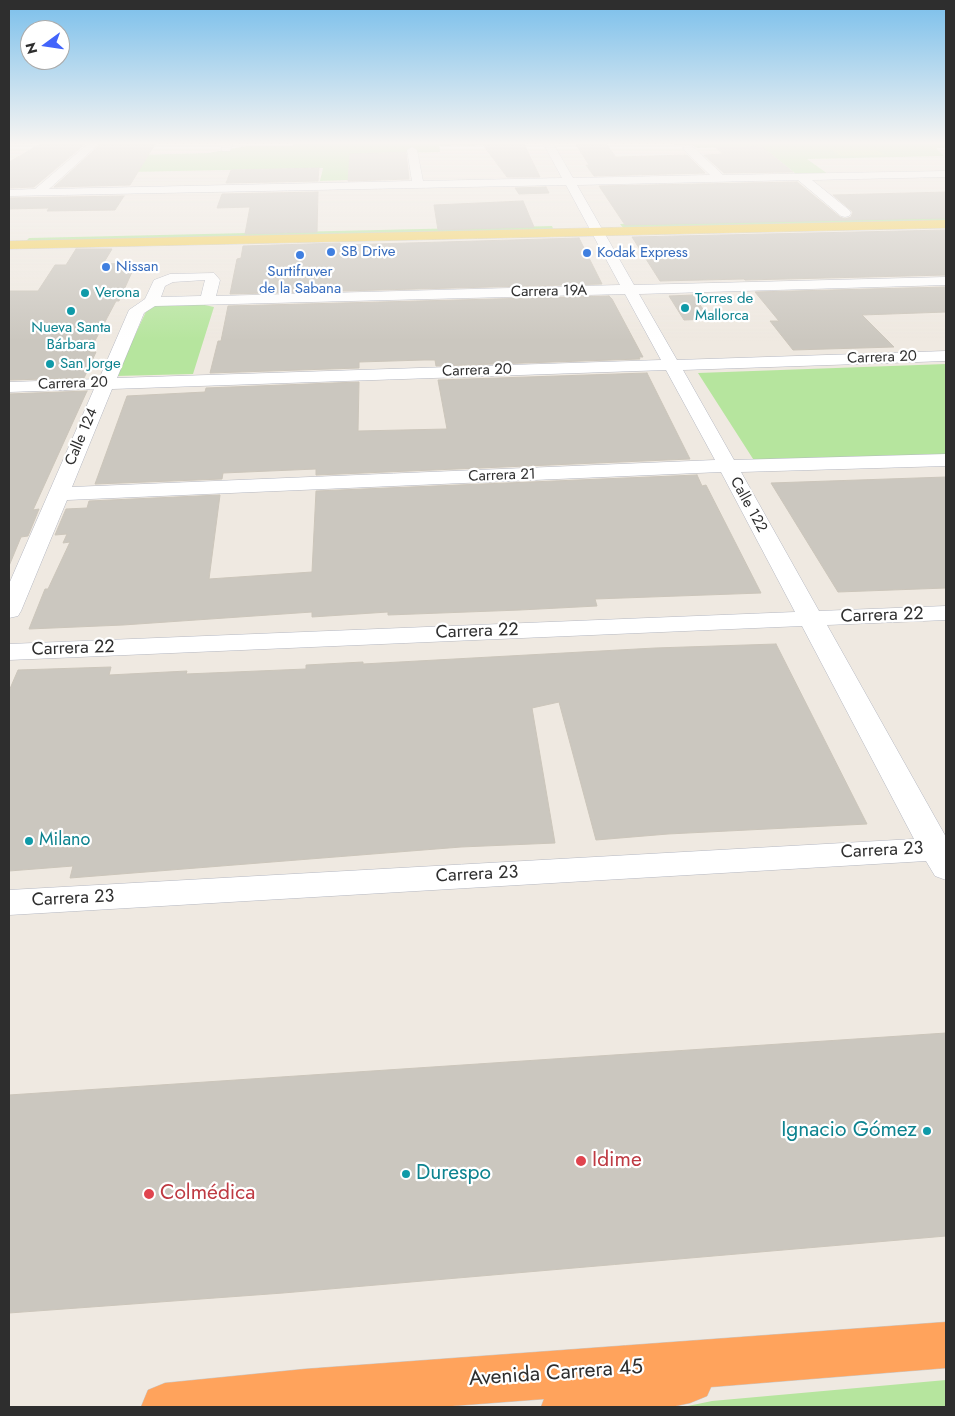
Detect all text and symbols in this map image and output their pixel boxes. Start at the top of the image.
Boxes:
north arrow [20,20,70,70]
text: N [20,41,42,56]
place label: SB Drive [341,243,395,261]
place label: Kodak Express [597,244,688,262]
marker: SB Drive [325,246,337,258]
marker: Kodak Express [581,247,593,259]
marker: Surtifruver de la Sabana [294,249,306,261]
place label: Nissan [116,258,159,276]
marker: Nissan [100,261,112,273]
place label: Surtifruver de la Sabana [259,263,341,298]
street label: Carrera 19A [511,282,587,302]
place label: Verona [95,284,140,302]
marker: Verona [79,287,91,299]
place label: Torres de Mallorca [695,290,753,325]
marker: Torres de Mallorca [679,302,691,314]
marker: Nueva Santa Bárbara [65,305,77,317]
place label: Nueva Santa Bárbara [31,319,111,354]
street label: Carrera 20 [847,348,917,368]
place label: San Jorge [60,355,121,373]
marker: San Jorge [44,358,56,370]
street label: Carrera 20 [442,361,512,381]
street label: Carrera 20 [38,374,108,394]
street label: Calle 124 [62,406,102,468]
street label: Carrera 21 [468,466,536,486]
street label: Calle 122 [725,474,771,536]
street label: Carrera 22 [840,604,924,628]
street label: Carrera 22 [435,620,519,644]
street label: Carrera 22 [31,637,115,661]
place label: Milano [39,830,90,852]
marker: Milano [23,835,35,847]
street label: Carrera 23 [840,838,924,864]
street label: Carrera 23 [435,862,519,888]
street label: Carrera 23 [31,886,115,912]
place label: Ignacio Gómez [781,1118,917,1144]
marker: Ignacio Gómez [921,1125,933,1137]
place label: Idime [592,1148,642,1174]
marker: Idime [574,1154,588,1168]
place label: Durespo [416,1161,491,1187]
marker: Durespo [400,1168,412,1180]
place label: Colmédica [160,1181,255,1207]
marker: Colmédica [142,1187,156,1201]
street label: Avenida Carrera 45 [468,1355,644,1393]

